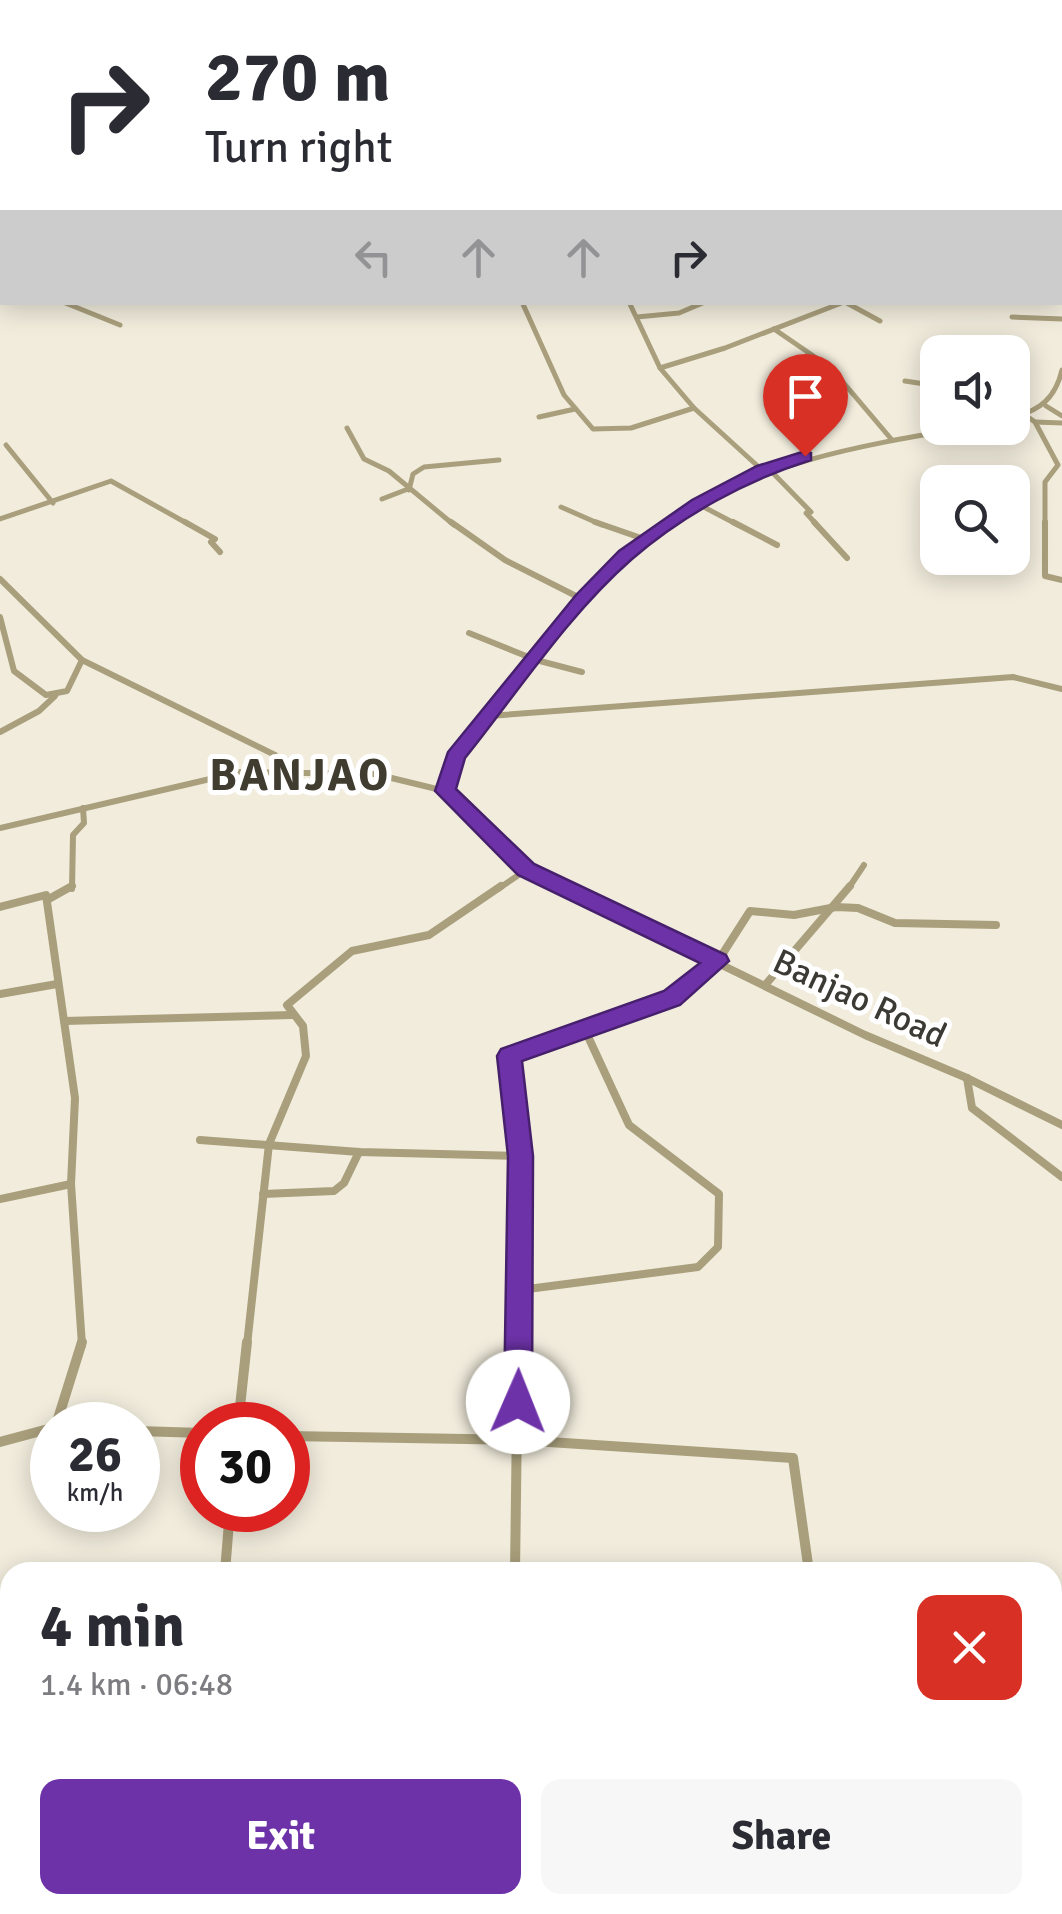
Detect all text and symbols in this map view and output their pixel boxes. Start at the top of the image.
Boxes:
text: 270 m [205,34,390,120]
icon: right [40,40,170,170]
text: Turn right [205,120,393,175]
icon: left [346,230,401,285]
icon: ahead [451,230,506,285]
icon: ahead [556,230,611,285]
icon: right [661,230,716,285]
map controls [920,335,1030,575]
button: sound [920,335,1030,445]
pin [763,354,848,457]
icon: arrive [778,369,833,424]
button: search [920,465,1030,575]
district label: BANJAO [209,748,391,803]
street label: Banjao Road [766,940,953,1057]
position arrow [466,1350,570,1454]
speed limit sign: 30 [180,1402,310,1532]
text: 26 [68,1424,122,1486]
text: km/h [67,1477,123,1508]
text: 4 min [40,1590,185,1664]
button: close [917,1595,1022,1700]
text: 1.4 km · 06:48 [40,1665,233,1704]
button: Exit [40,1779,521,1894]
button: Share [541,1779,1022,1894]

